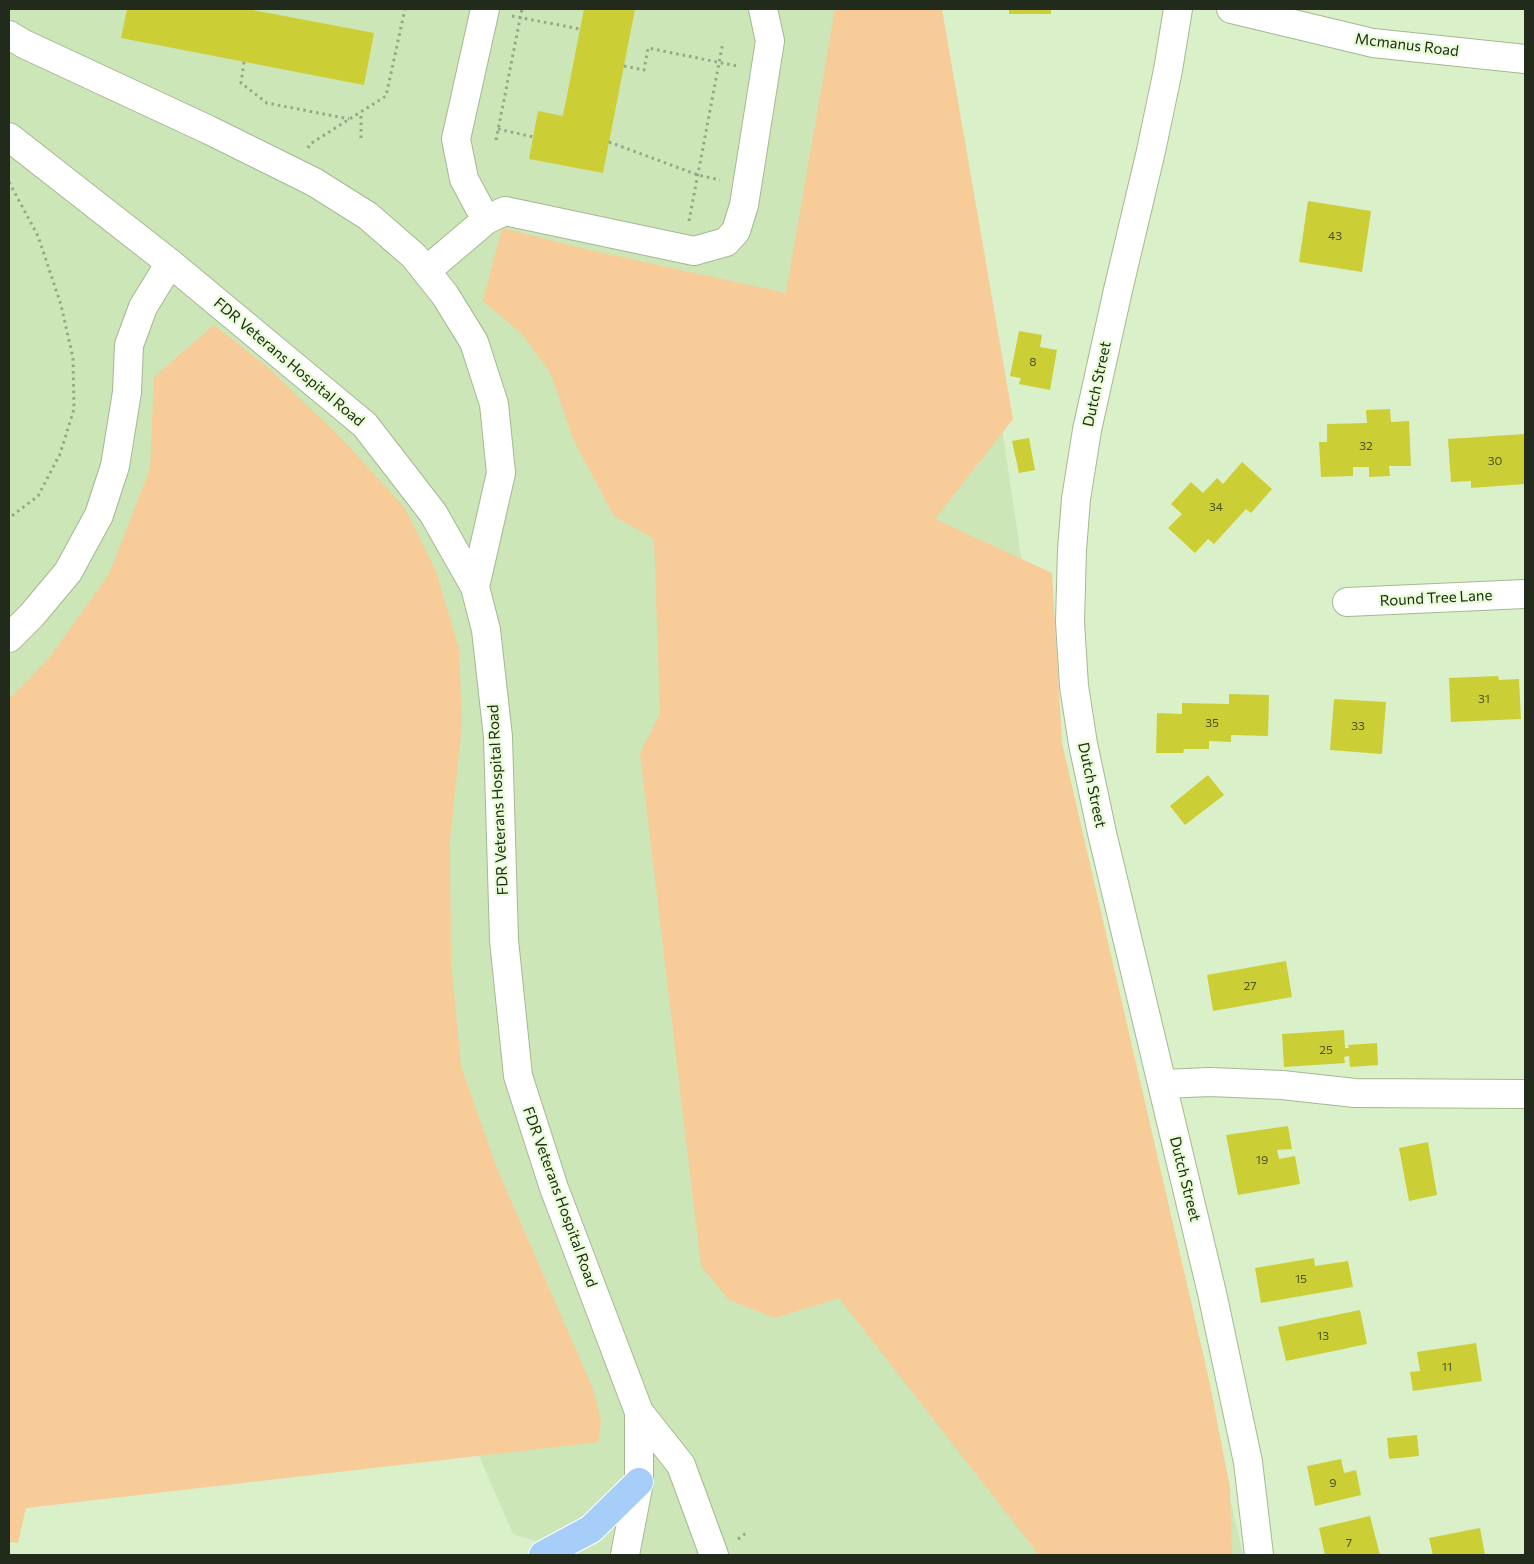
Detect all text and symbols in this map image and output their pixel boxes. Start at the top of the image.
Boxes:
street label: Mcmanus Road [1354,30,1460,60]
house number: 43 [1328,229,1342,243]
street label: FDR Veterans Hospital Road [210,294,368,430]
street label: Dutch Street [1079,340,1115,428]
house number: 8 [1029,355,1037,369]
house number: 32 [1359,439,1373,453]
house number: 30 [1488,454,1502,468]
house number: 34 [1209,500,1223,514]
street label: Round Tree Lane [1379,586,1493,610]
house number: 31 [1478,692,1490,706]
street label: FDR Veterans Hospital Road [484,704,512,896]
house number: 35 [1205,716,1219,730]
house number: 33 [1351,719,1365,733]
street label: Dutch Street [1074,741,1110,829]
house number: 27 [1244,979,1256,993]
house number: 25 [1319,1043,1333,1057]
street label: FDR Veterans Hospital Road [519,1104,601,1290]
street label: Dutch Street [1166,1135,1204,1223]
house number: 19 [1256,1153,1268,1167]
house number: 15 [1295,1272,1307,1286]
house number: 13 [1317,1329,1329,1343]
house number: 11 [1442,1360,1452,1374]
house number: 9 [1329,1476,1337,1490]
house number: 7 [1346,1536,1352,1550]

